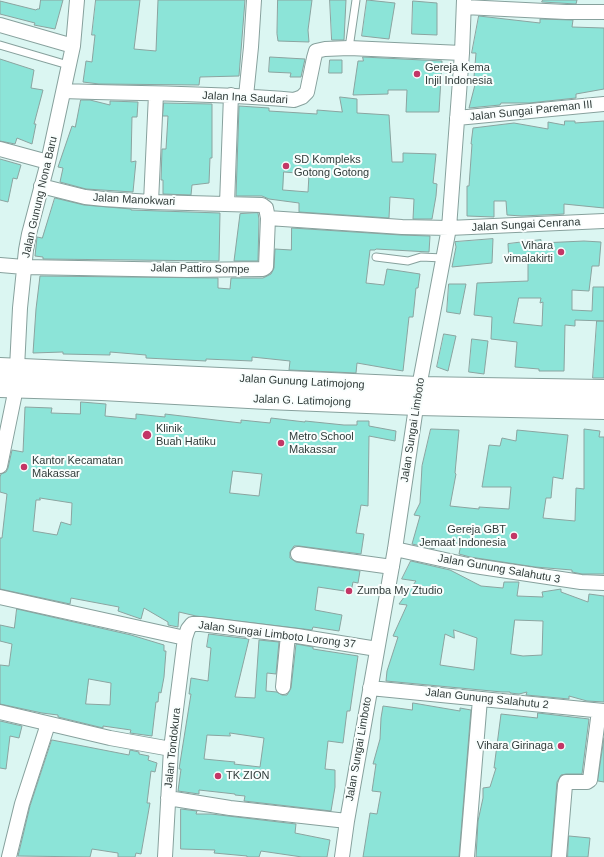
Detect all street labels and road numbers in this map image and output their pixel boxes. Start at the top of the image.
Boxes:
street label: Jalan Ina Saudari [202,89,288,107]
street label: Jalan Sungai Pareman III [469,98,593,124]
street label: Jalan Gunung Nona Baru [20,135,60,259]
street label: Jalan Manokwari [92,191,176,209]
street label: Jalan Sungai Cenrana [471,216,581,234]
street label: Jalan Pattiro Sompe [150,262,250,276]
street label: Jalan Gunung Latimojong [239,372,365,392]
street label: Jalan Sungai Limboto [398,377,428,483]
street label: Jalan G. Latimojong [253,393,351,409]
street label: Jalan Gunung Salahutu 3 [437,552,561,586]
street label: Jalan Sungai Limboto Lorong 37 [198,619,356,651]
street label: Jalan Gunung Salahutu 2 [425,686,549,712]
street label: Jalan Sungai Limboto [343,696,375,802]
street label: Jalan Tondokura [162,707,184,789]

